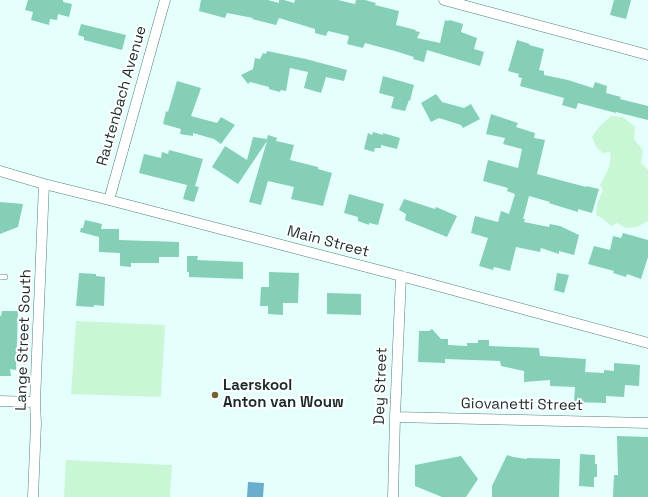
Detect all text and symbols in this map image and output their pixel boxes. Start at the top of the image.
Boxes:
street label: Rautenbach Avenue [93,24,151,168]
street label: Main Street [285,222,371,262]
street label: Lange Street South [13,269,35,411]
street label: Dey Street [371,347,391,425]
place label: Laerskool Anton van Wouw [223,377,344,412]
marker: Laerskool Anton van Wouw [210,390,220,400]
street label: Giovanetti Street [461,395,583,415]

